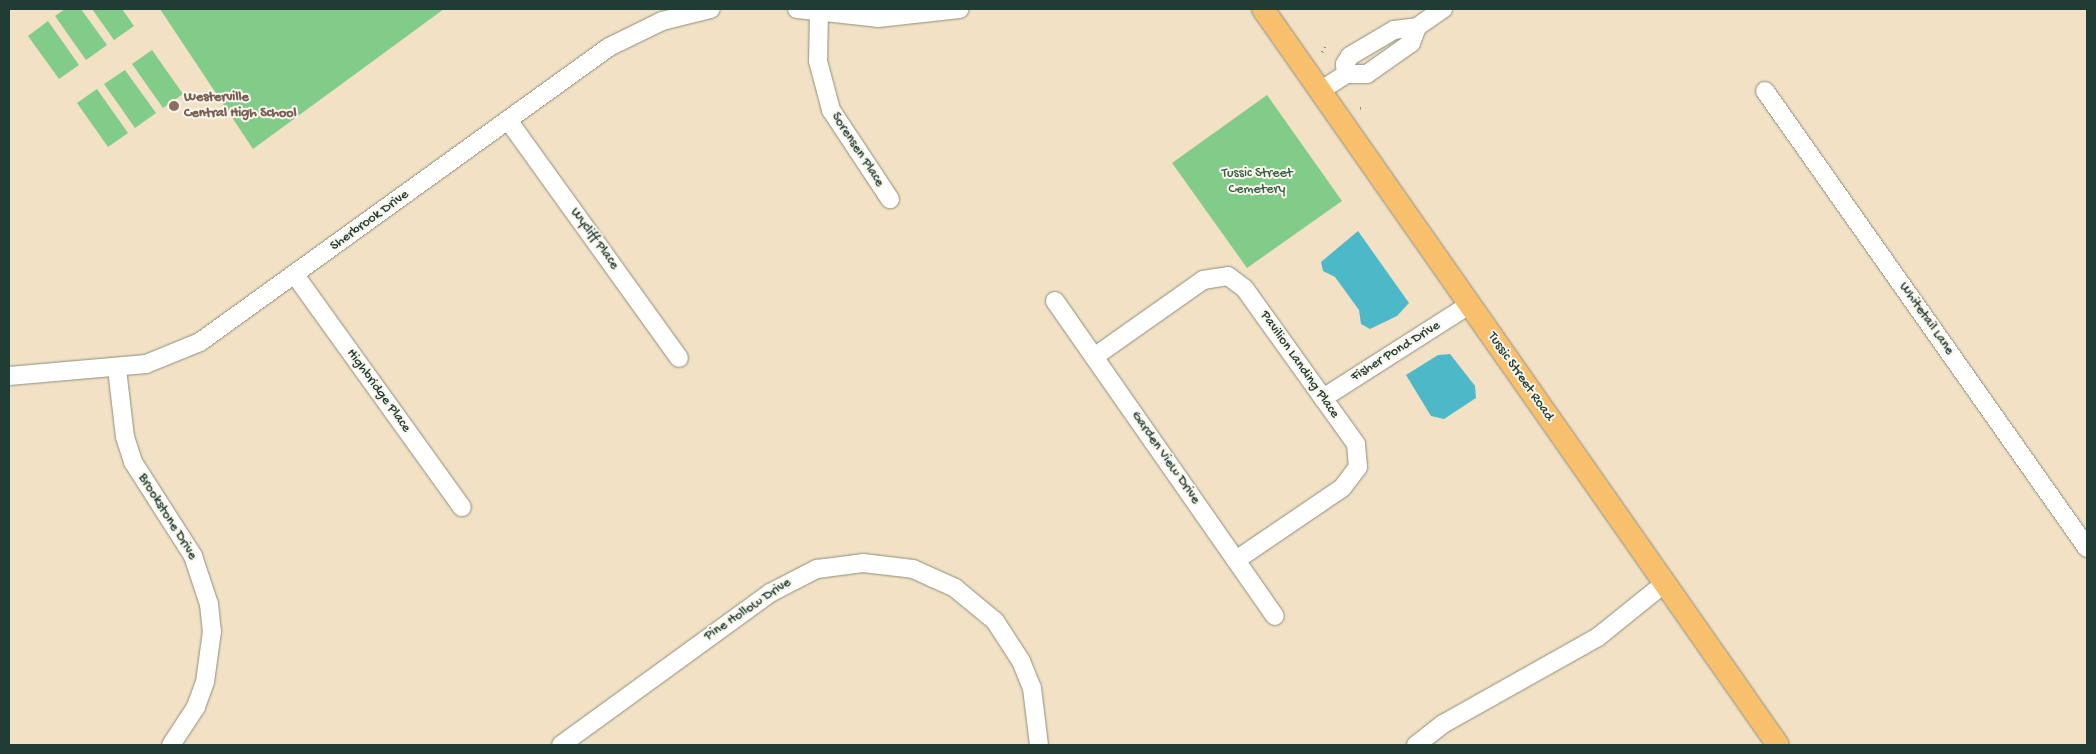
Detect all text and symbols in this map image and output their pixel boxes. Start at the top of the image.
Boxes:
place label: Westerville Central High School [184,90,297,122]
marker: Westerville Central High School [168,100,180,112]
street label: Sorensen Place [827,110,887,190]
park label: Tussic Street Cemetery [1222,166,1292,198]
street label: Sherbrook Drive [327,187,413,255]
street label: Wycliff Place [566,205,622,273]
street label: Whitetail Lane [1895,279,1957,359]
street label: Pavilion Landing Place [1256,308,1342,422]
street label: Fisher Pond Drive [1348,318,1444,386]
street label: Tussic Street Road [1483,329,1557,425]
street label: Highbridge Place [342,346,414,436]
street label: Garden View Drive [1127,408,1203,508]
street label: Brookstone Drive [134,471,200,563]
street label: Pine Hollow Drive [701,575,795,645]

